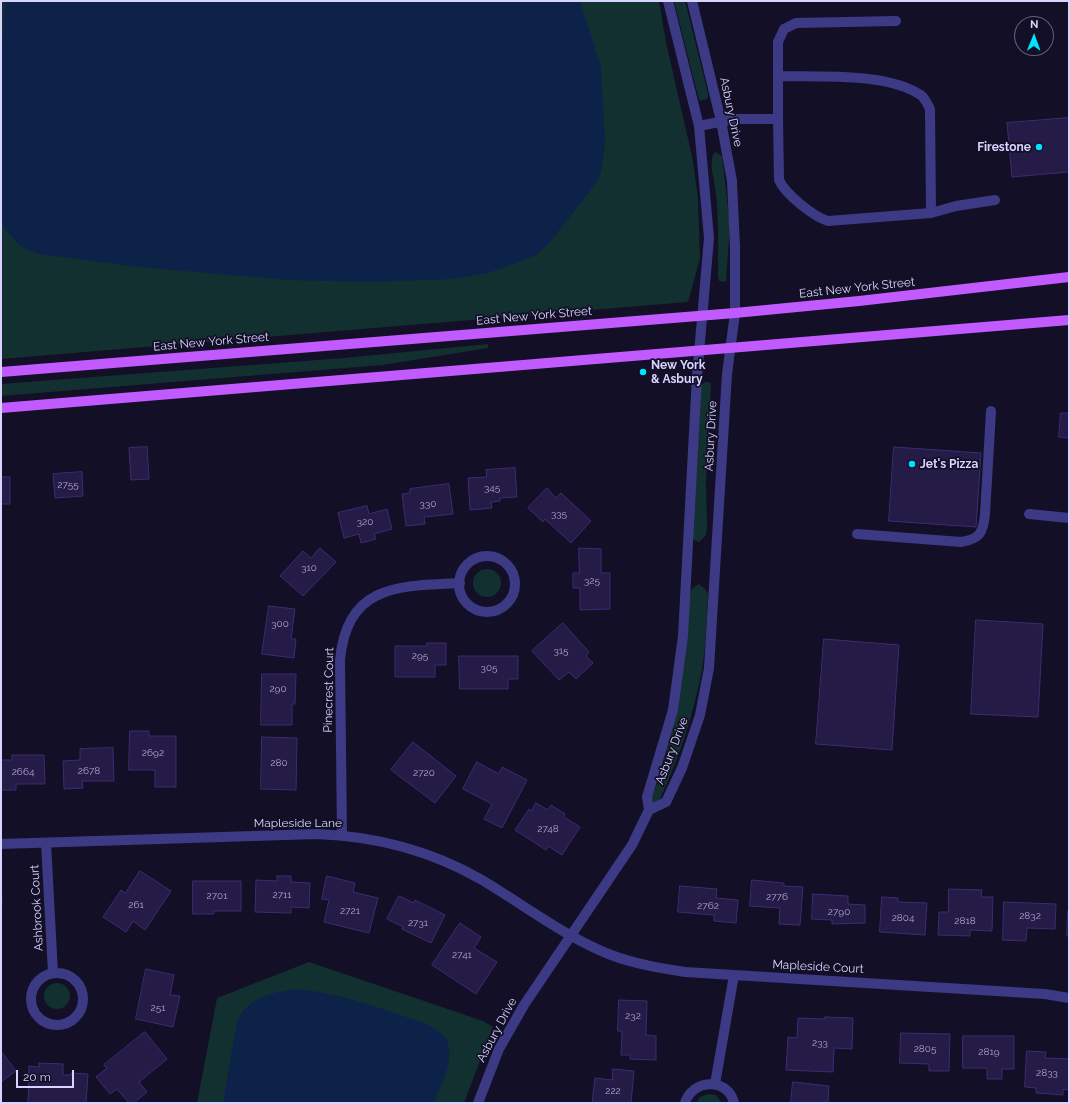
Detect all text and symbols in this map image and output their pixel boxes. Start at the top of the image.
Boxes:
north arrow [1014,16,1054,56]
text: N [1030,18,1039,31]
street label: Asbury Drive [717,76,745,148]
place label: Firestone [977,140,1031,154]
marker: Firestone [1034,142,1044,152]
street label: East New York Street [798,275,916,301]
street label: East New York Street [475,304,593,328]
street label: East New York Street [152,330,270,354]
place label: New York & Asbury [651,358,705,386]
marker: New York & Asbury [638,367,648,377]
street label: Asbury Drive [702,400,720,472]
place label: Jet's Pizza [920,457,978,471]
marker: Jet's Pizza [907,459,917,469]
house number: 2755 [57,479,79,491]
house number: 345 [484,482,500,494]
house number: 330 [420,498,436,510]
house number: 335 [551,508,567,520]
house number: 320 [357,516,373,528]
house number: 310 [301,562,317,574]
house number: 325 [584,575,600,587]
house number: 300 [271,618,289,630]
house number: 315 [553,645,569,657]
street label: Pinecrest Court [321,647,337,733]
house number: 295 [412,650,428,662]
house number: 305 [481,662,497,674]
house number: 290 [269,683,287,695]
street label: Asbury Drive [653,715,691,787]
house number: 2692 [142,747,164,759]
house number: 280 [270,757,288,769]
house number: 2678 [78,765,100,777]
house number: 2664 [12,766,34,778]
house number: 2720 [413,767,435,779]
street label: Mapleside Lane [254,816,342,830]
house number: 2748 [537,823,559,835]
street label: Ashbrook Court [28,864,46,952]
house number: 2711 [272,889,292,901]
house number: 2701 [207,890,227,902]
house number: 2776 [766,891,788,903]
house number: 261 [128,899,144,911]
house number: 2762 [697,900,719,912]
house number: 2721 [340,905,360,917]
house number: 2790 [828,906,850,918]
house number: 2832 [1019,910,1041,922]
house number: 2804 [892,912,914,924]
house number: 2818 [954,915,976,927]
house number: 2731 [408,917,428,929]
house number: 2741 [452,949,472,961]
street label: Mapleside Court [772,957,864,977]
street label: Asbury Drive [474,995,520,1065]
house number: 251 [151,1002,165,1014]
house number: 232 [625,1010,641,1022]
house number: 233 [812,1037,828,1049]
house number: 2805 [914,1043,936,1055]
house number: 2819 [978,1046,1000,1058]
scale bar [18,1062,76,1088]
house number: 2833 [1036,1067,1058,1079]
text: 20 m [23,1070,51,1084]
house number: 222 [605,1085,621,1097]

